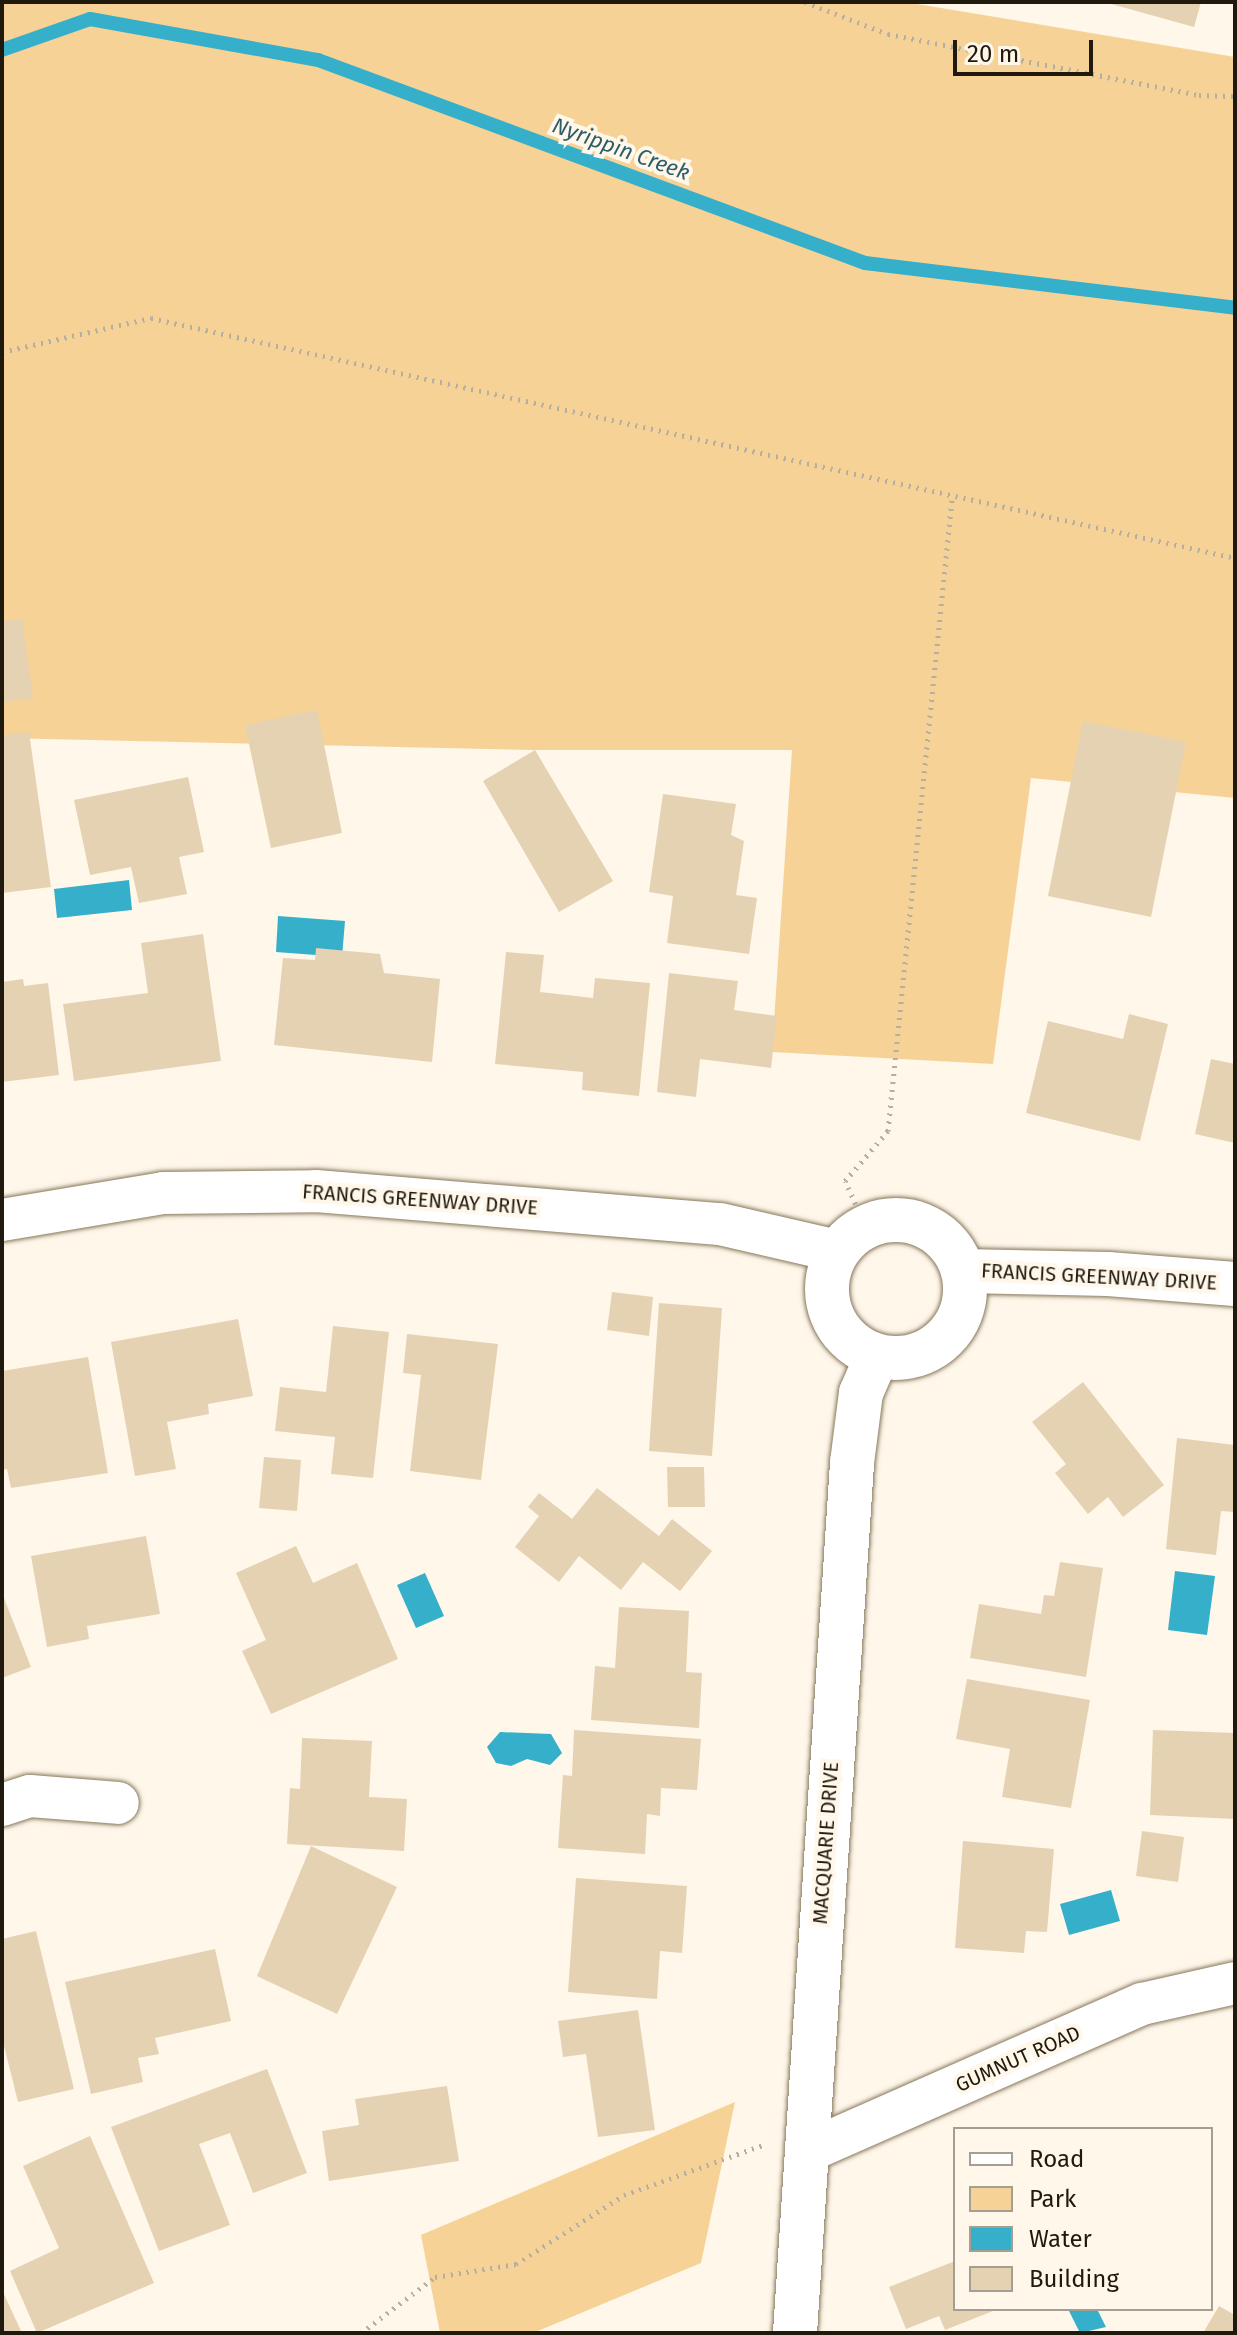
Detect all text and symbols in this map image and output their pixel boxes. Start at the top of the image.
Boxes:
scale bar [957,24,1097,74]
text: 20 m [967,40,1019,68]
water label: Nyrippin Creek [549,112,693,186]
street label: FRANCIS GREENWAY DRIVE [301,1180,539,1220]
street label: FRANCIS GREENWAY DRIVE [980,1259,1218,1295]
street label: MACQUARIE DRIVE [808,1761,844,1925]
street label: GUMNUT ROAD [952,2021,1084,2097]
legend [953,2127,1213,2311]
text: Road [1029,2145,1084,2173]
text: Park [1029,2185,1076,2213]
text: Water [1029,2225,1092,2253]
text: Building [1029,2265,1119,2293]

